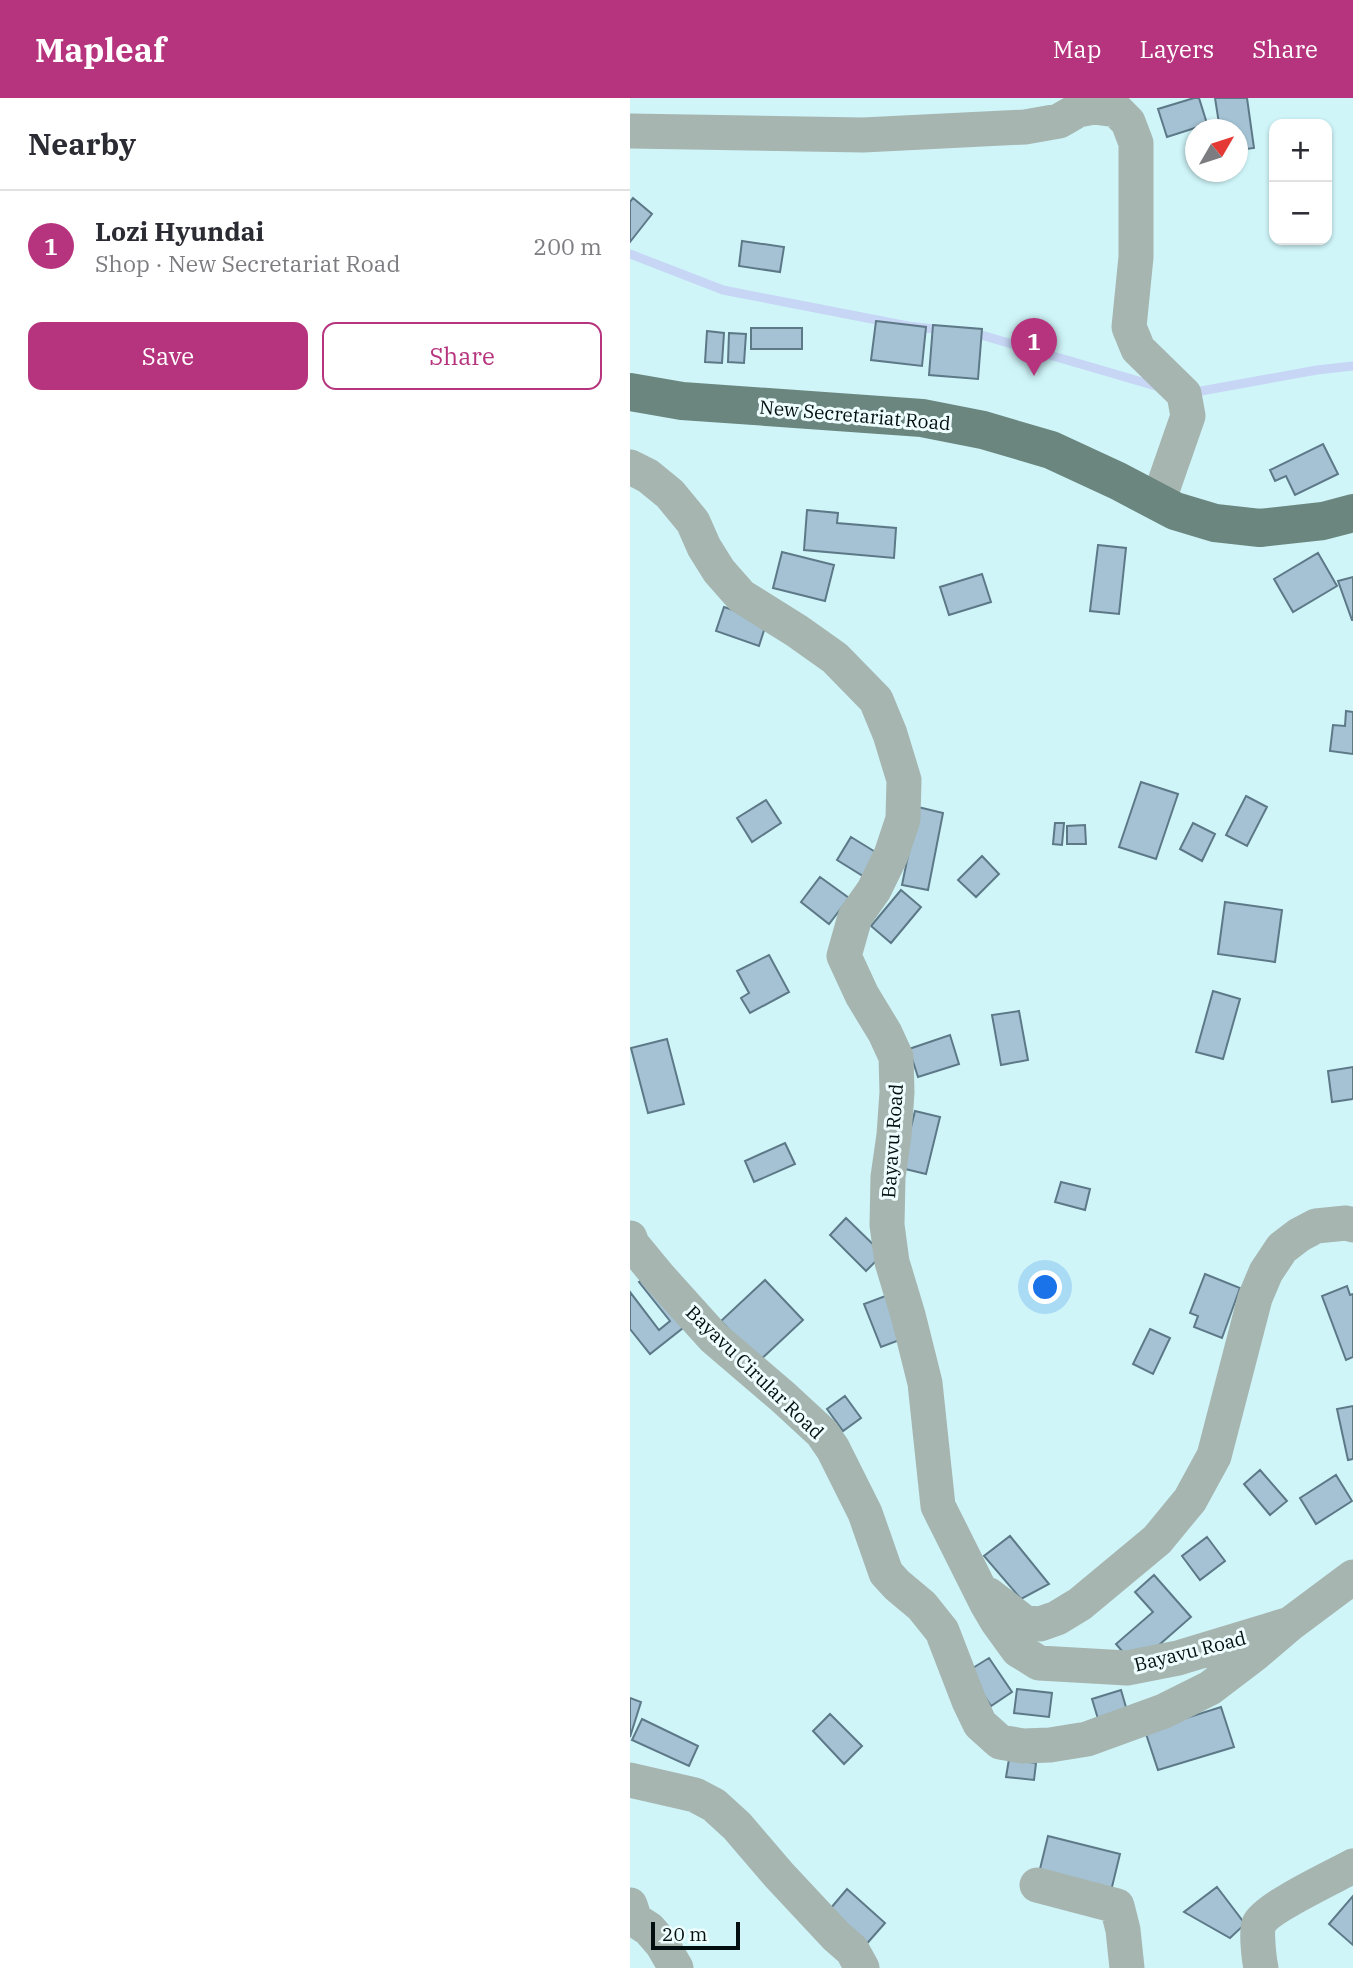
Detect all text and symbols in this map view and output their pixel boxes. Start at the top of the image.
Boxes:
text: Mapleaf [35,28,166,71]
text: Map [1053,33,1101,65]
text: Layers [1139,33,1214,65]
text: Share [1252,33,1318,65]
north arrow [1185,119,1248,182]
map controls [1269,119,1332,245]
button: + [1269,119,1332,182]
text: Nearby [28,124,136,163]
button: − [1269,182,1332,245]
text: Lozi Hyundai [95,214,264,248]
text: 1 [44,231,58,261]
text: 200 m [533,231,602,261]
text: Shop · New Secretariat Road [95,248,400,278]
pin: 1 [1011,318,1057,376]
button: Save [28,322,308,390]
button: Share [322,322,602,390]
street label: New Secretariat Road [758,395,952,435]
street label: Bayavu Road [876,1083,908,1199]
your location [1028,1270,1062,1304]
street label: Bayavu Cirular Road [681,1300,829,1444]
street label: Bayavu Road [1132,1625,1248,1677]
scale bar [651,1919,740,1951]
text: 20 m [662,1922,707,1946]

